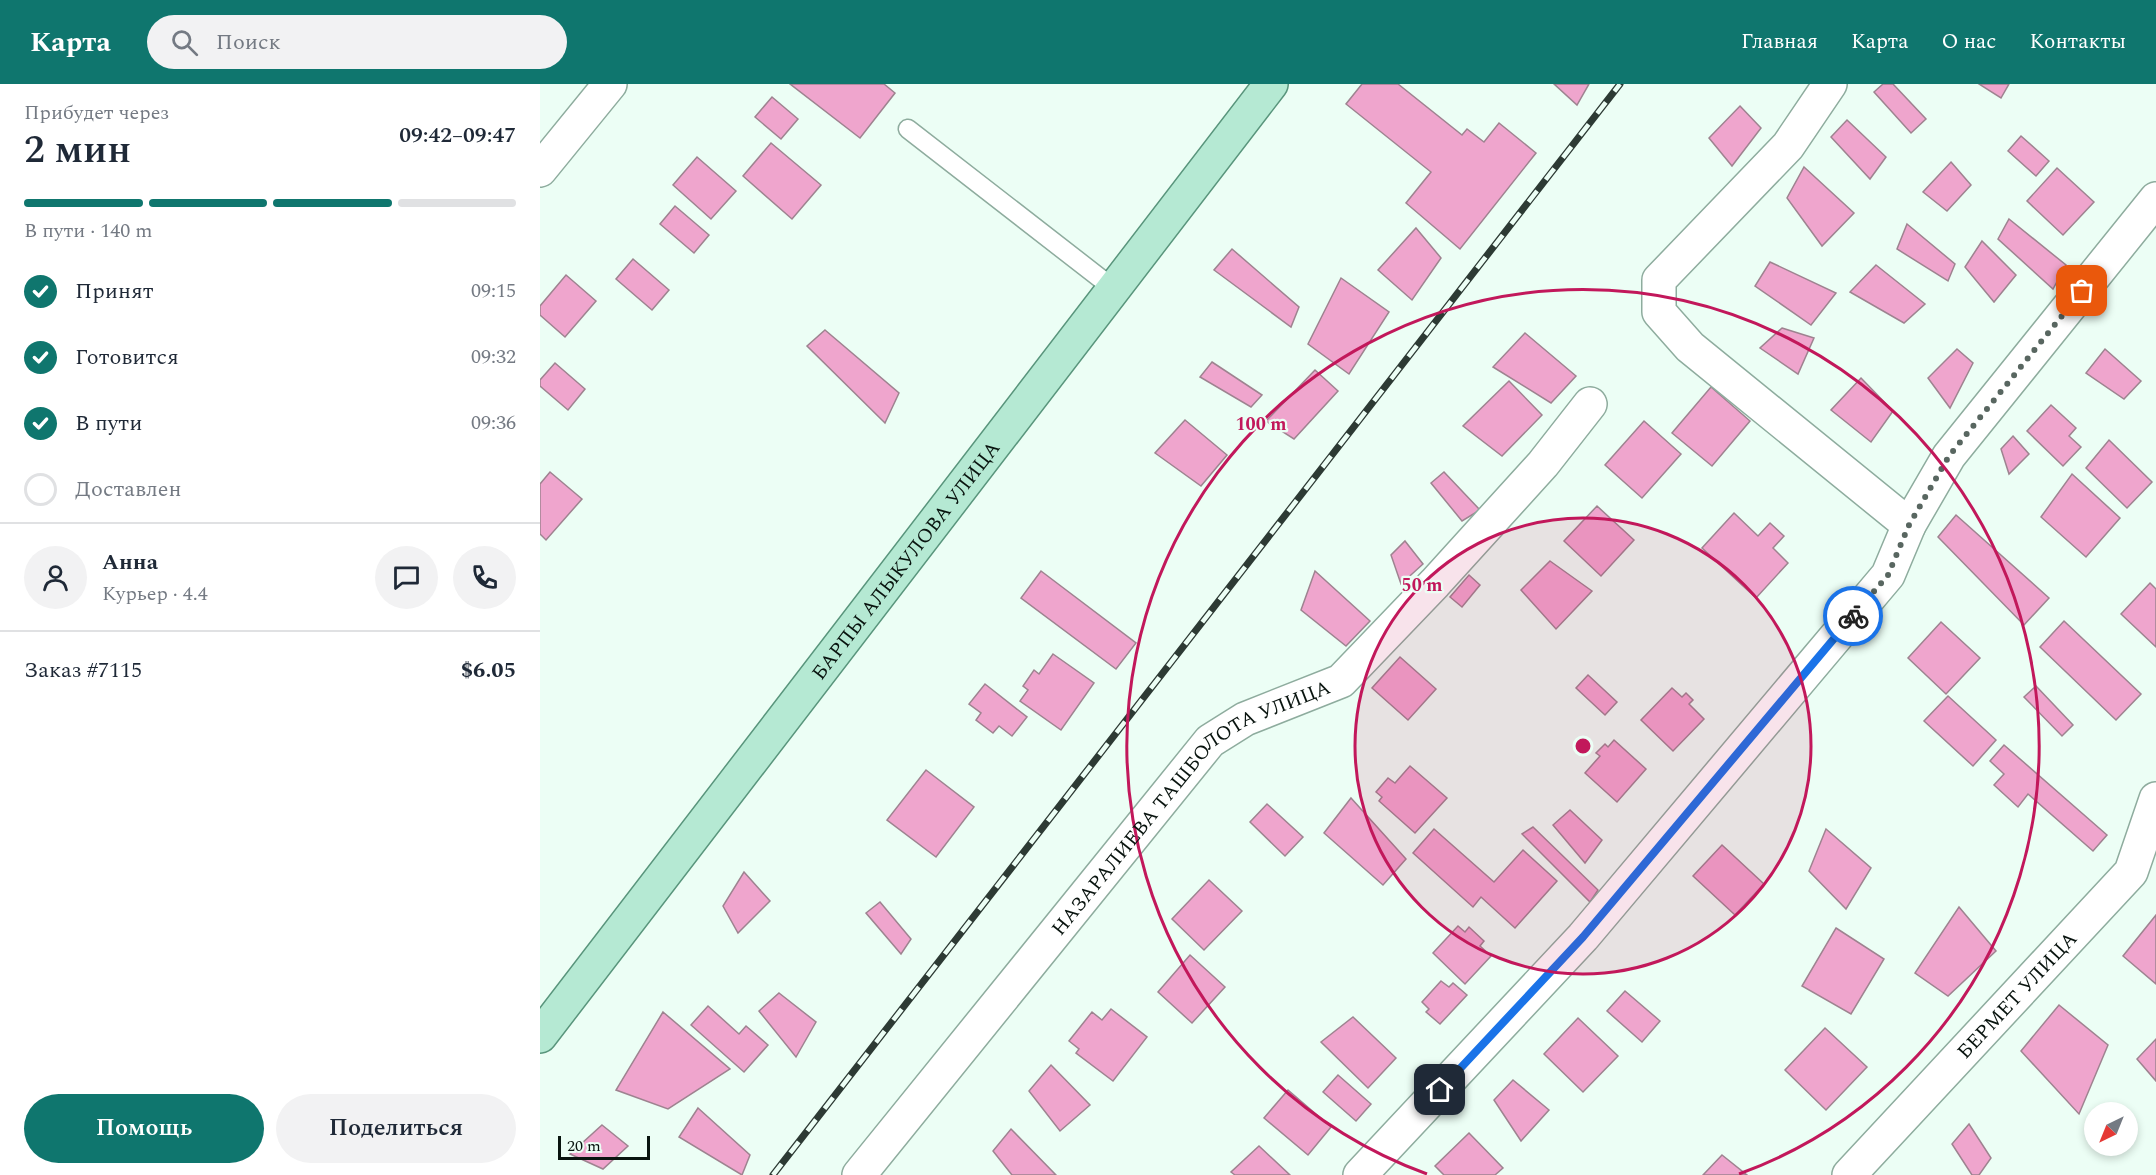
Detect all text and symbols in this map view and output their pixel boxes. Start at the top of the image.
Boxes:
search box [147,15,567,69]
text: Карта [30,21,111,64]
icon: search [168,26,201,59]
text: Поиск [216,26,281,59]
text: Главная [1741,26,1818,58]
text: Карта [1851,26,1908,58]
text: О нас [1941,26,1996,58]
text: Контакты [2029,26,2126,58]
text: Прибудет через [24,98,169,128]
text: 09:42–09:47 [399,119,516,152]
text: 2 мин [24,121,131,180]
text: В пути · 140 m [24,216,152,246]
pin [2056,265,2107,316]
icon: bag [2065,274,2098,307]
icon: check [24,275,57,308]
text: Принят [75,275,154,308]
text: 09:15 [471,276,516,306]
icon: check [24,341,57,374]
text: Готовится [75,341,179,374]
text: 09:32 [471,342,516,372]
icon: check [24,407,57,440]
text: В пути [75,407,142,440]
text: 09:36 [471,408,516,438]
text: 100 m [1235,411,1287,438]
street label: БАРПЫ АЛЫКУЛОВА УЛИЦА [805,435,1008,687]
text: Доставлен [75,473,182,506]
button: person [24,546,87,609]
text: Анна [102,546,158,579]
button: chat [375,546,438,609]
button: phone [453,546,516,609]
text: 50 m [1402,572,1442,599]
text: Курьер · 4.4 [102,579,208,609]
courier [1823,586,1883,646]
icon: bike [1837,600,1870,633]
text: Заказ #7115 [24,654,142,687]
text: $6.05 [461,654,516,687]
street label: НАЗАРАЛИЕВА ТАШБОЛОТА УЛИЦА [1044,673,1335,942]
centre of rings [1573,736,1593,756]
street label: БЕРМЕТ УЛИЦА [1950,925,2084,1066]
pin [1414,1064,1465,1115]
icon: home [1423,1073,1456,1106]
button: Помощь [24,1094,264,1163]
button: Поделиться [276,1094,516,1163]
north arrow [2084,1102,2138,1156]
map controls [2084,1102,2138,1156]
scale bar [558,1133,650,1160]
text: 20 m [567,1134,601,1158]

